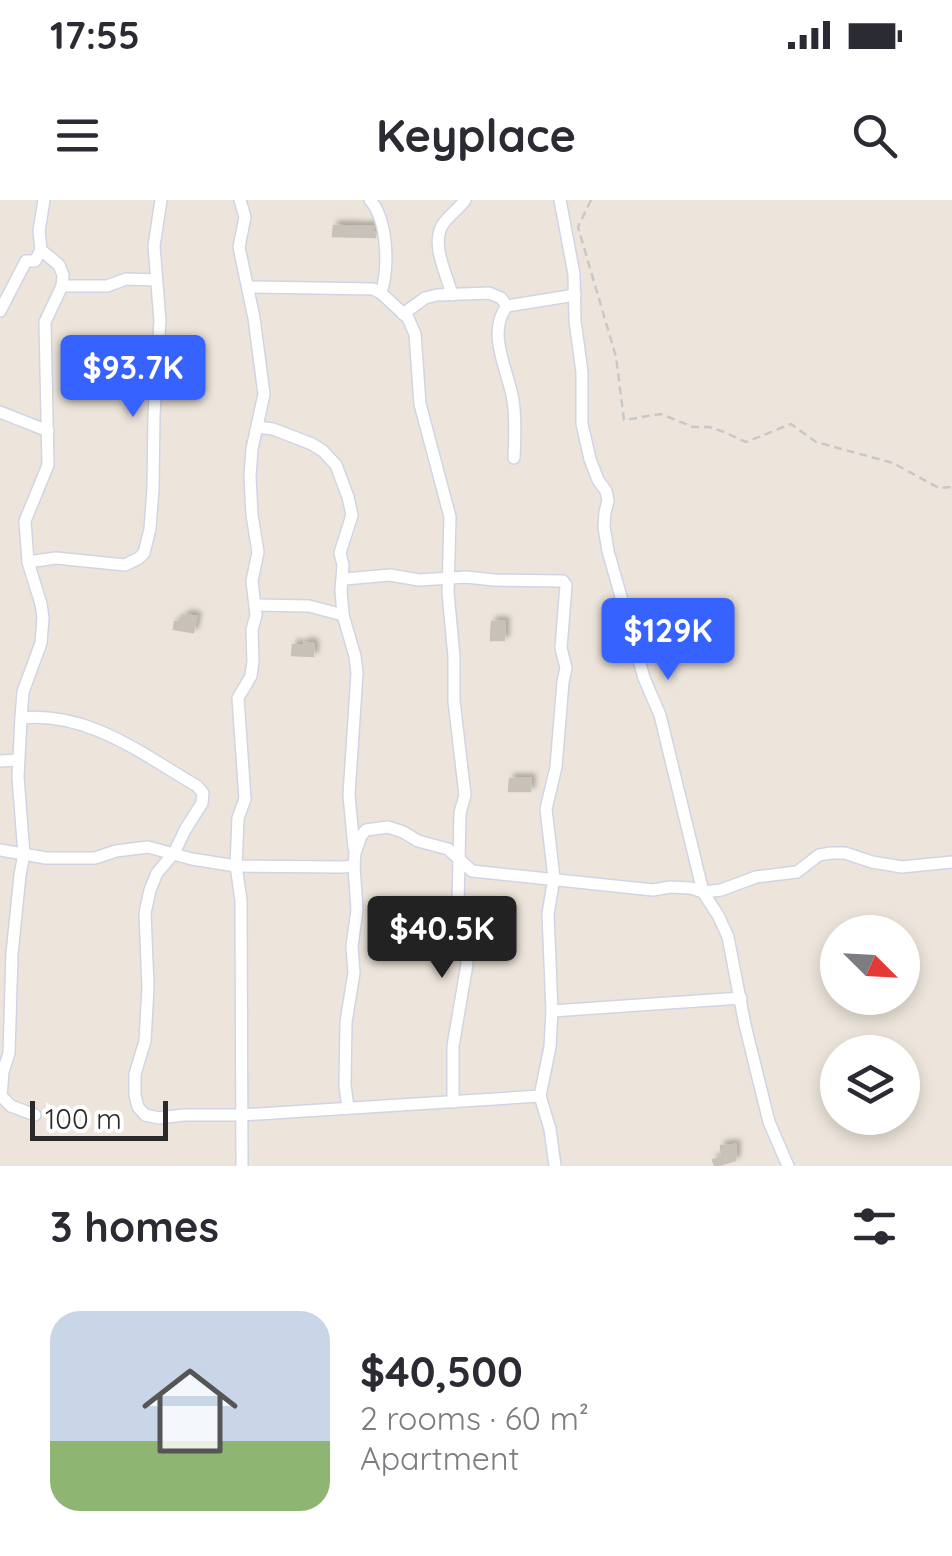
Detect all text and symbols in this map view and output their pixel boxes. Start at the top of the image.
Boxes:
text: 17:55 [50,11,140,59]
text: Keyplace [376,107,576,163]
icon: menu [50,108,105,163]
icon: search [847,108,902,163]
pin: $93.7K [52,335,214,420]
text: $93.7K [83,347,183,387]
pin: $129K [598,598,738,683]
text: $129K [624,610,712,650]
pin: $40.5K [361,896,523,981]
text: $40.5K [390,908,494,948]
north arrow [820,915,920,1015]
map controls [820,915,920,1135]
button: layers [820,1035,920,1135]
scale bar [30,1096,168,1140]
text: 100 m [45,1101,122,1136]
icon: filters [847,1199,902,1254]
text: 3 homes [50,1200,219,1253]
text: $40,500 [360,1345,523,1398]
icon: home [130,1351,250,1471]
text: 2 rooms · 60 m² [360,1398,589,1438]
text: Apartment [360,1438,519,1478]

